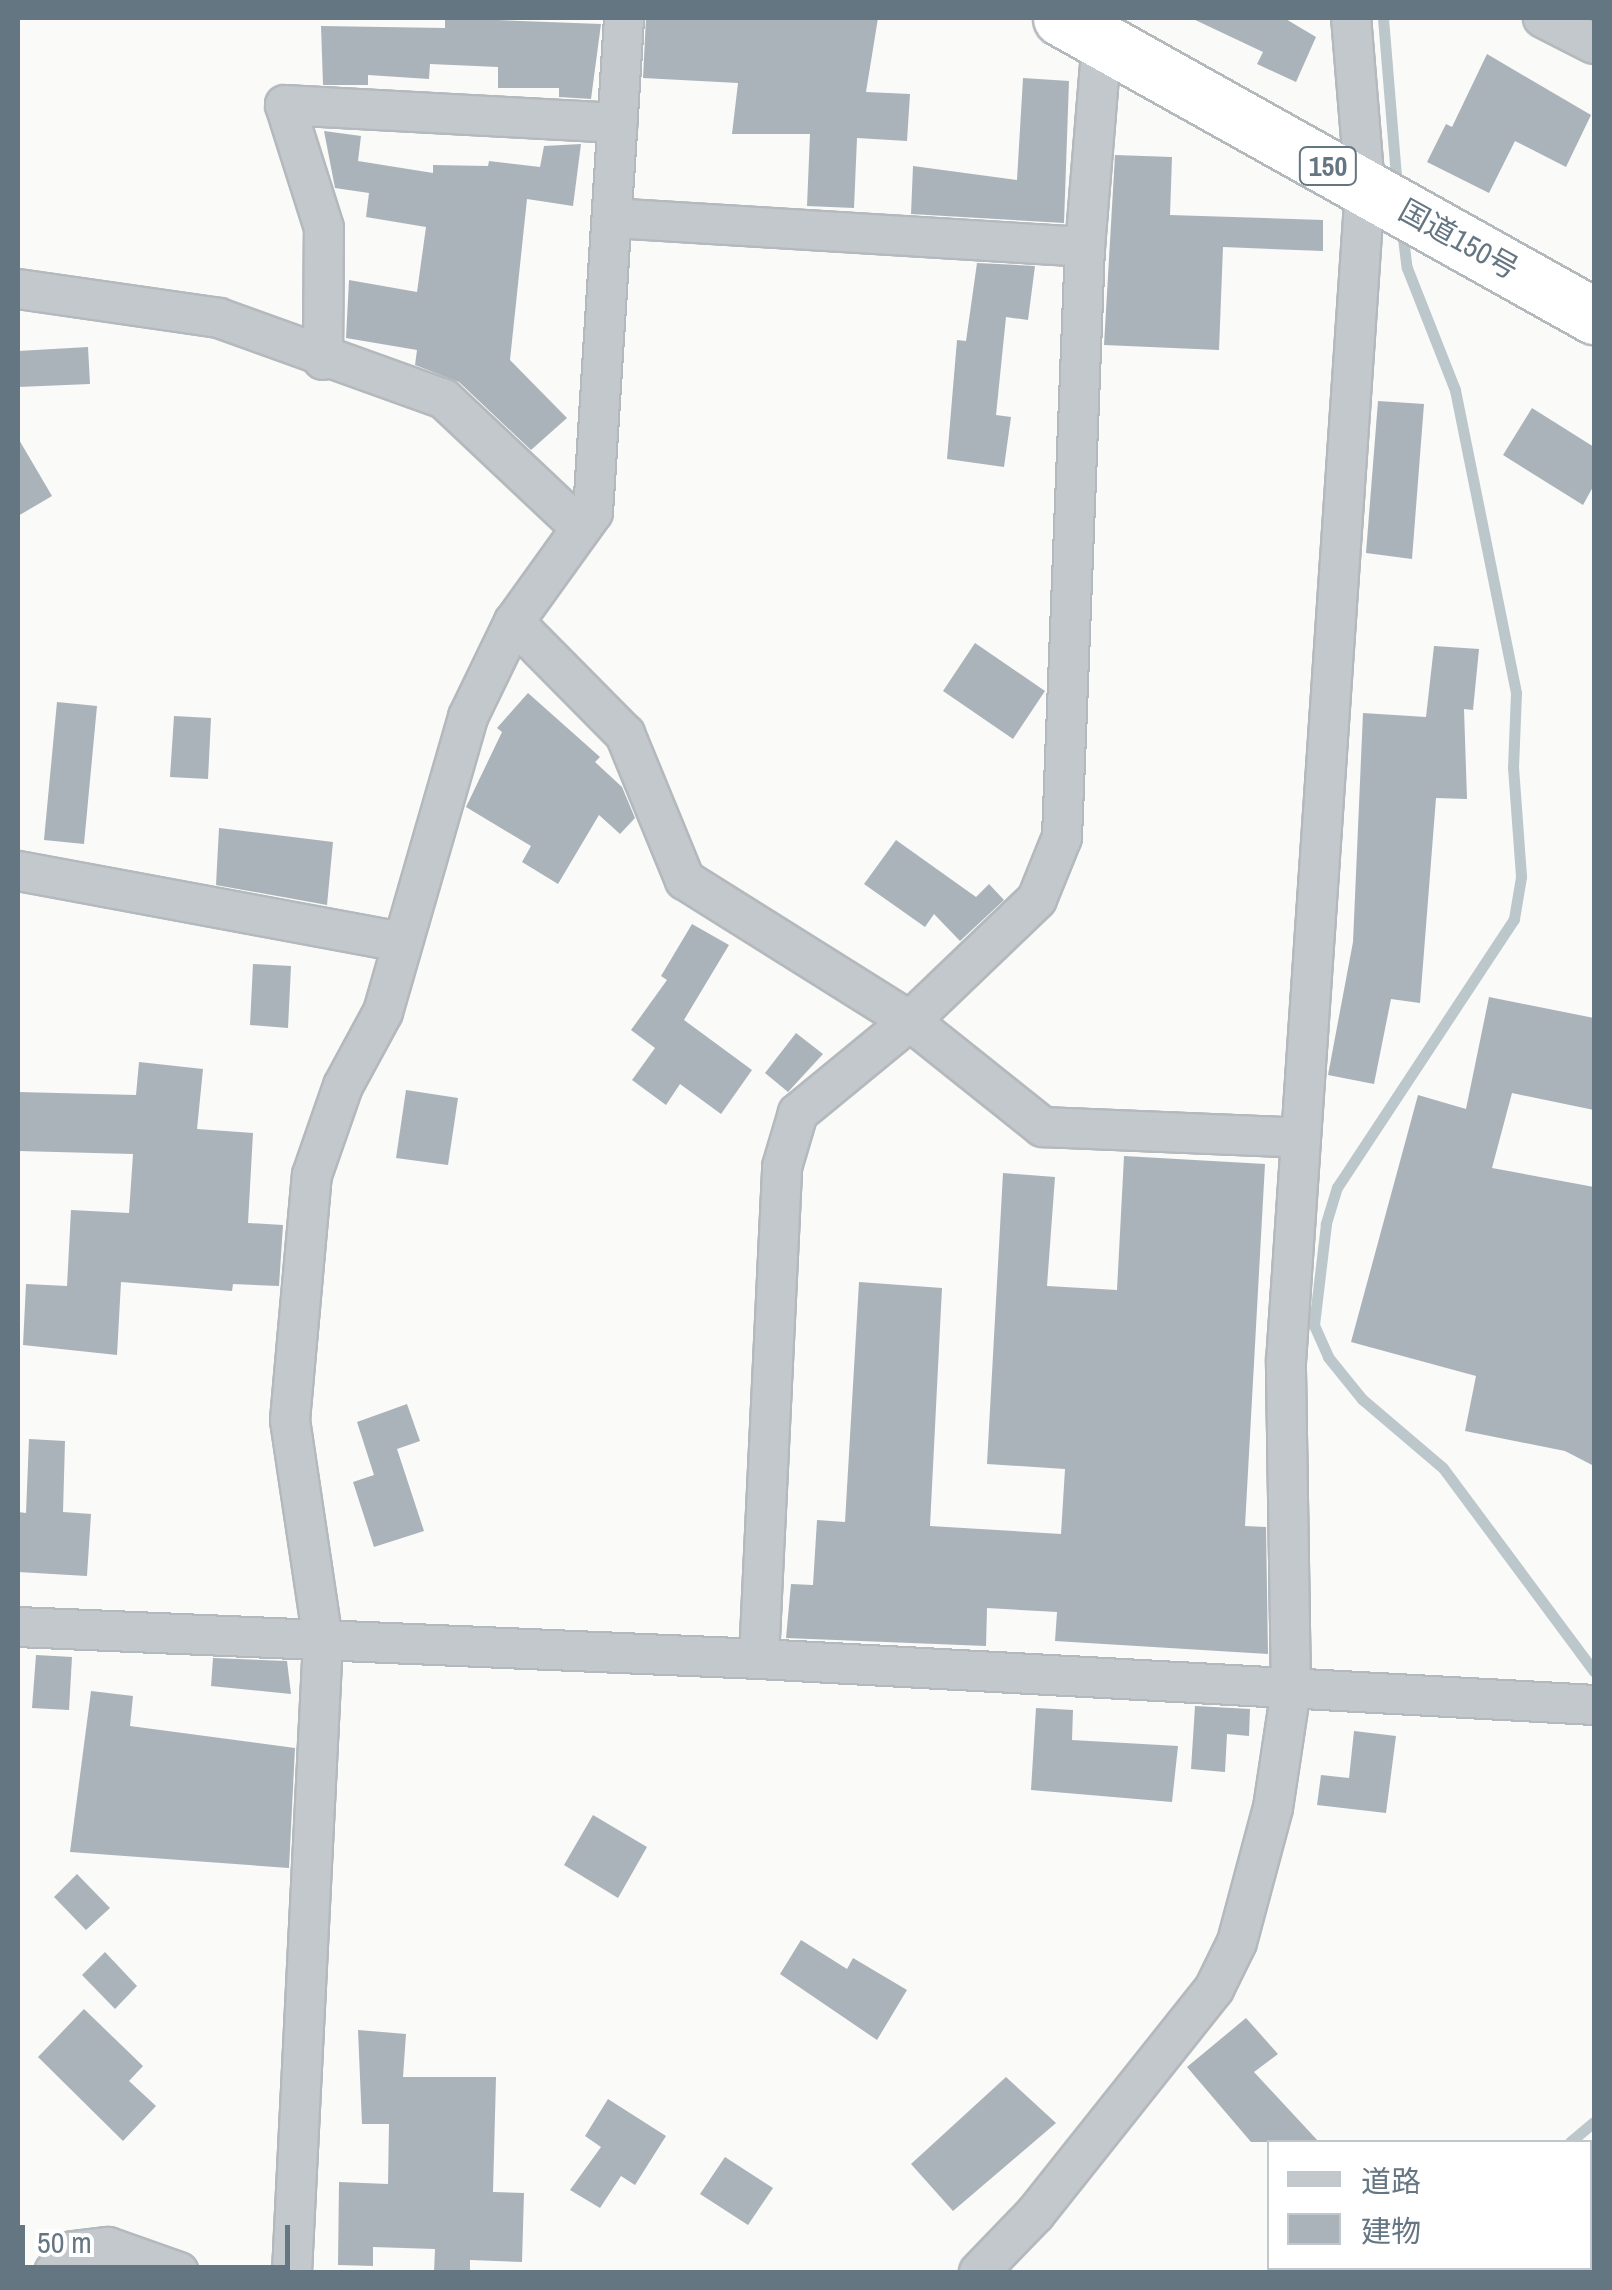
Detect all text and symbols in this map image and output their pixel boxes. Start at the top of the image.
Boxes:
road number: 150 [1298,143,1358,189]
street label: 国道150号 [1393,191,1525,287]
legend [1267,2140,1592,2270]
text: 道路 [1361,2161,1421,2201]
scale bar [25,2205,295,2267]
text: 建物 [1361,2211,1421,2251]
text: 50 m [37,2222,92,2262]

